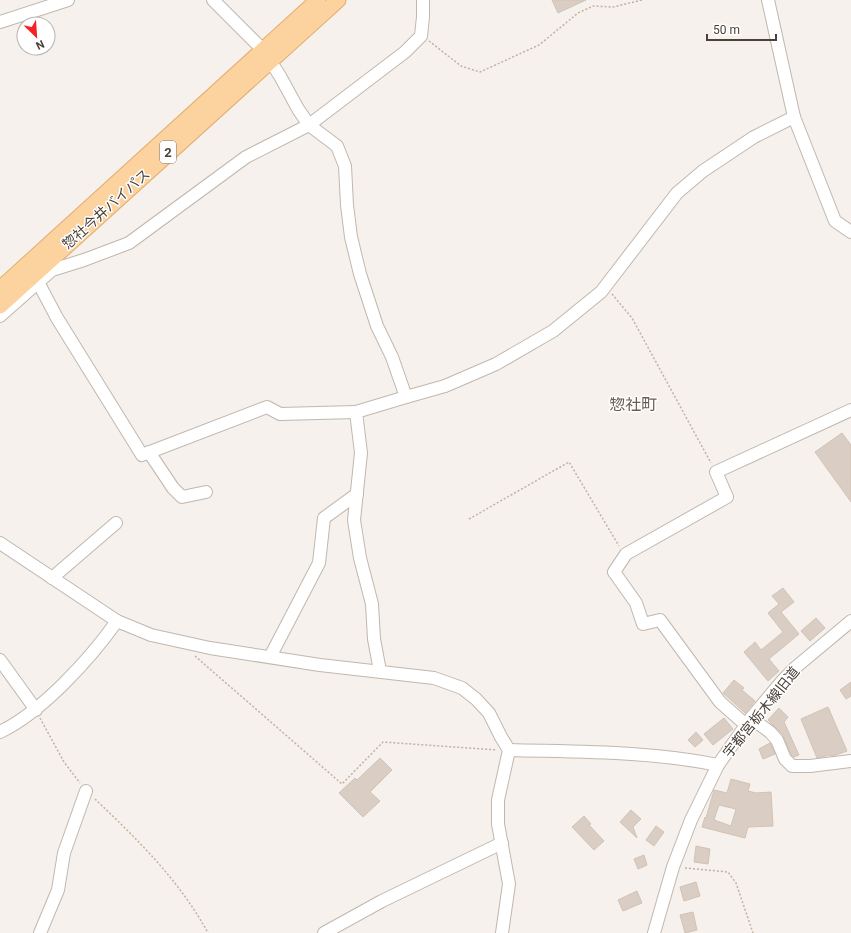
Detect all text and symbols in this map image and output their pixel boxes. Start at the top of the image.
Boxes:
north arrow [16,16,56,56]
scale bar [707,16,776,42]
text: 50 m [713,23,740,37]
text: N [34,37,46,52]
road number: 2 [160,141,176,163]
street label: 惣社今井バイパス [59,166,153,252]
district label: 惣社町 [609,395,657,414]
street label: 宇都宮栃木線旧道 [720,663,802,761]

